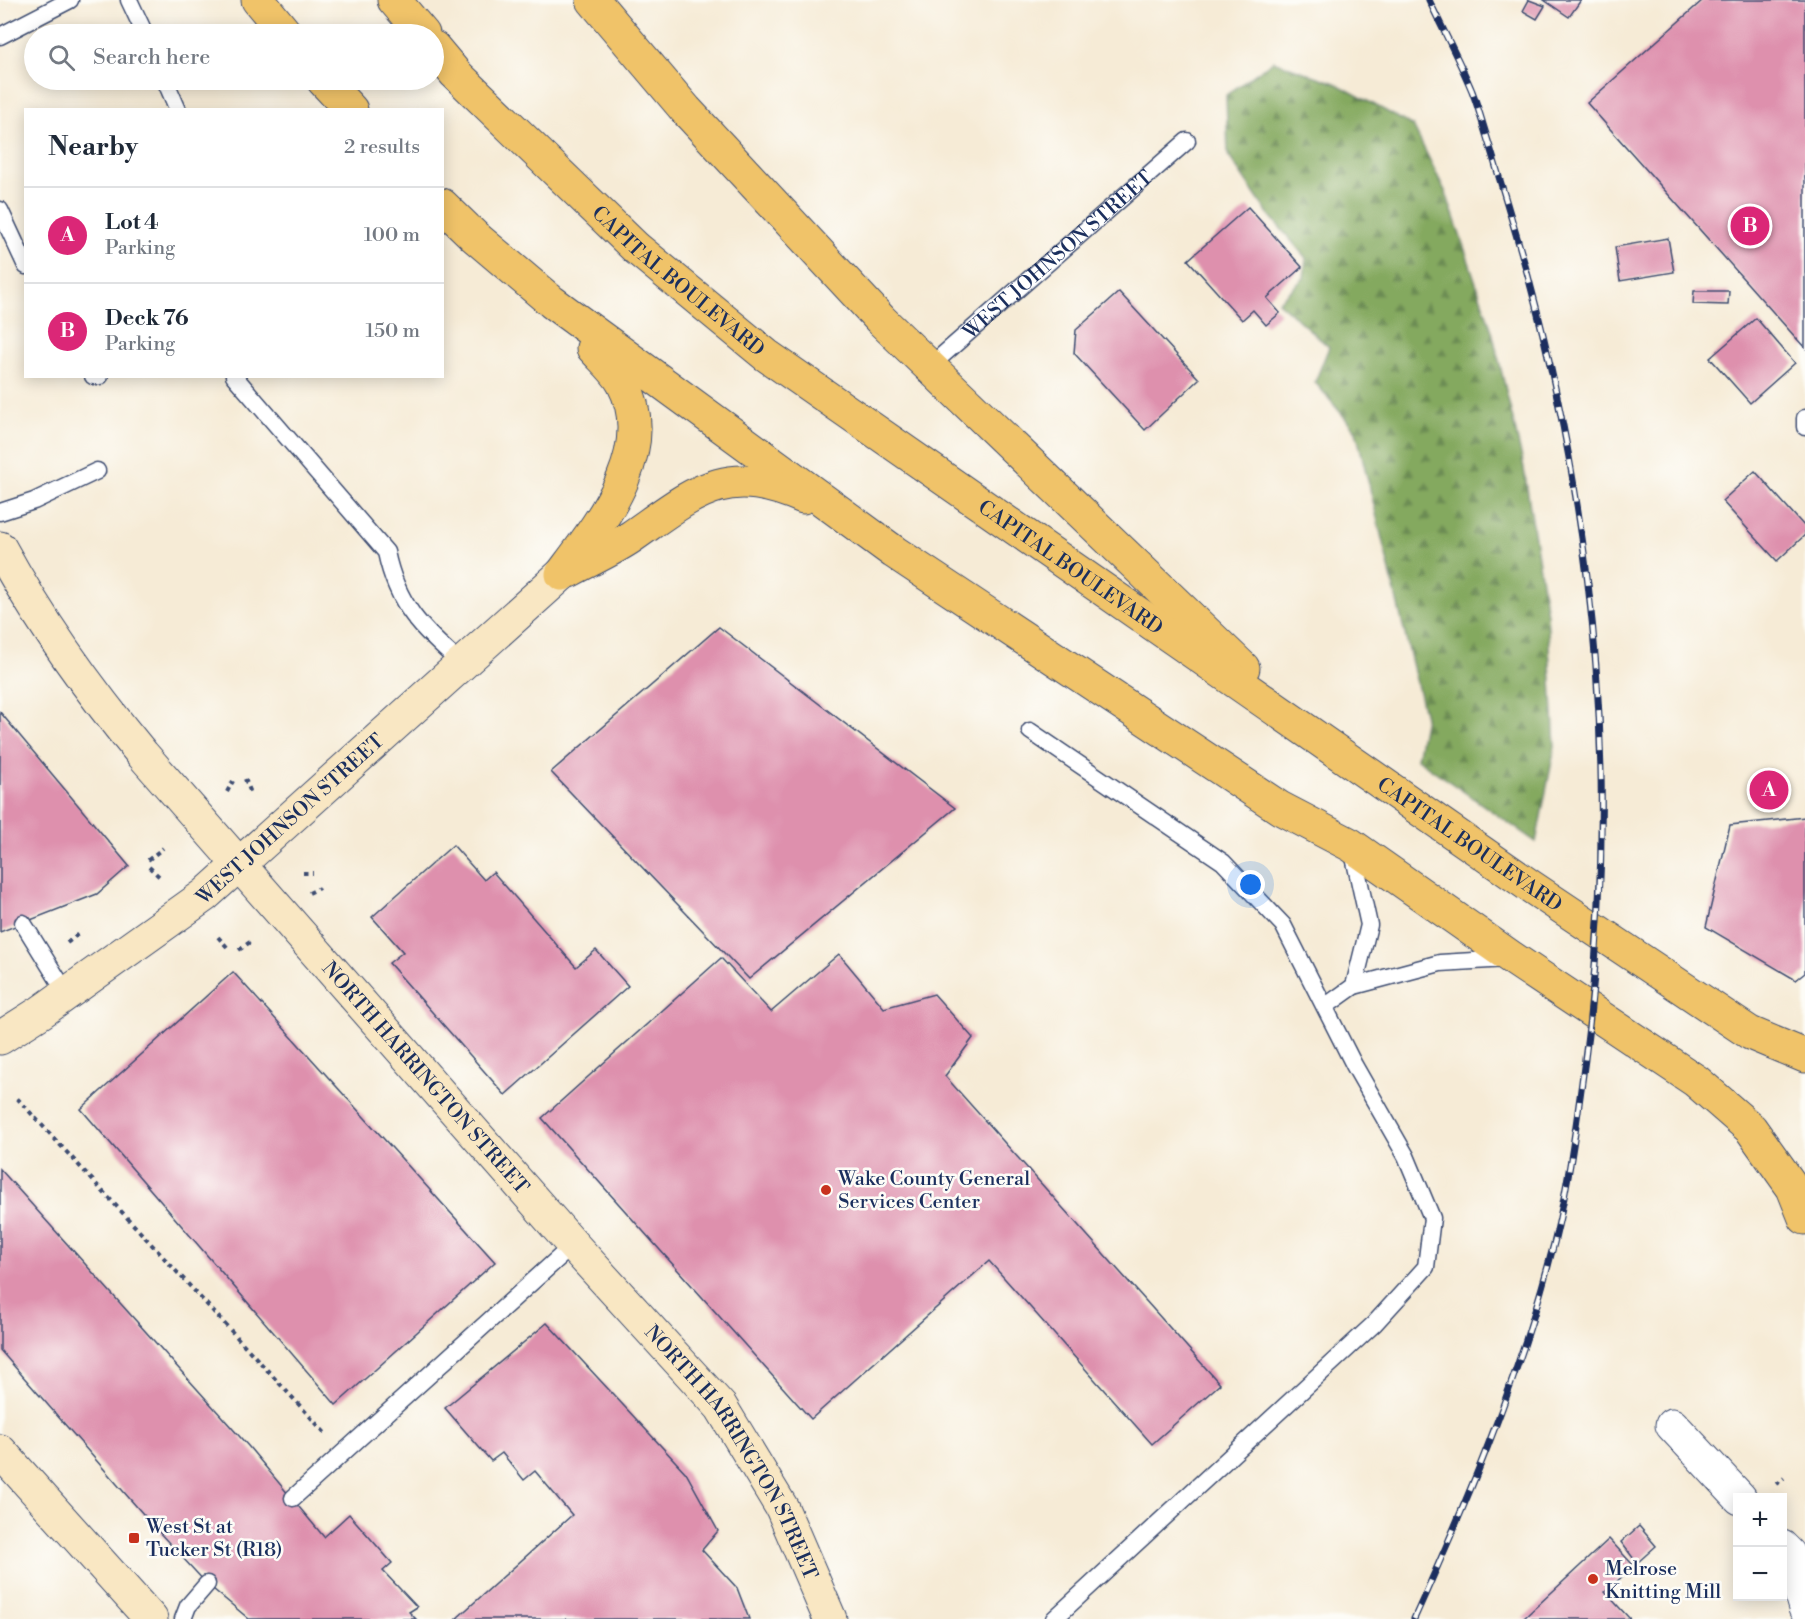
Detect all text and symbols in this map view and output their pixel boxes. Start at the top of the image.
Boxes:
search box [24,24,444,90]
icon: search [45,41,78,74]
text: Search here [93,44,210,71]
text: Nearby [48,131,138,163]
text: 2 results [344,135,420,160]
street label: WEST JOHNSON STREET [958,166,1159,346]
street label: CAPITAL BOULEVARD [586,201,769,363]
pin: B [1730,204,1770,248]
text: Lot 4 [105,209,159,236]
text: A [60,223,75,248]
text: 100 m [364,223,420,248]
text: Parking [105,236,175,261]
text: Deck 76 [105,305,189,332]
text: B [60,319,75,344]
text: 150 m [365,319,420,344]
text: Parking [105,332,175,357]
street label: CAPITAL BOULEVARD [973,495,1167,641]
street label: WEST JOHNSON STREET [191,729,390,911]
pin: A [1750,768,1788,812]
street label: CAPITAL BOULEVARD [1372,773,1567,918]
your location [1236,870,1265,899]
street label: NORTH HARRINGTON STREET [316,957,534,1200]
place label: Wake County General Services Center [837,1167,1030,1215]
marker: Wake County General Services Center [819,1183,833,1197]
street label: NORTH HARRINGTON STREET [639,1321,822,1584]
map controls [1733,1493,1787,1601]
button: + [1733,1493,1787,1547]
place label: West St at Tucker St (R18) [145,1515,282,1563]
marker: West St at Tucker St (R18) [127,1531,141,1545]
button: − [1733,1547,1787,1601]
place label: Melrose Knitting Mill [1605,1557,1721,1605]
marker: Melrose Knitting Mill [1586,1572,1600,1586]

